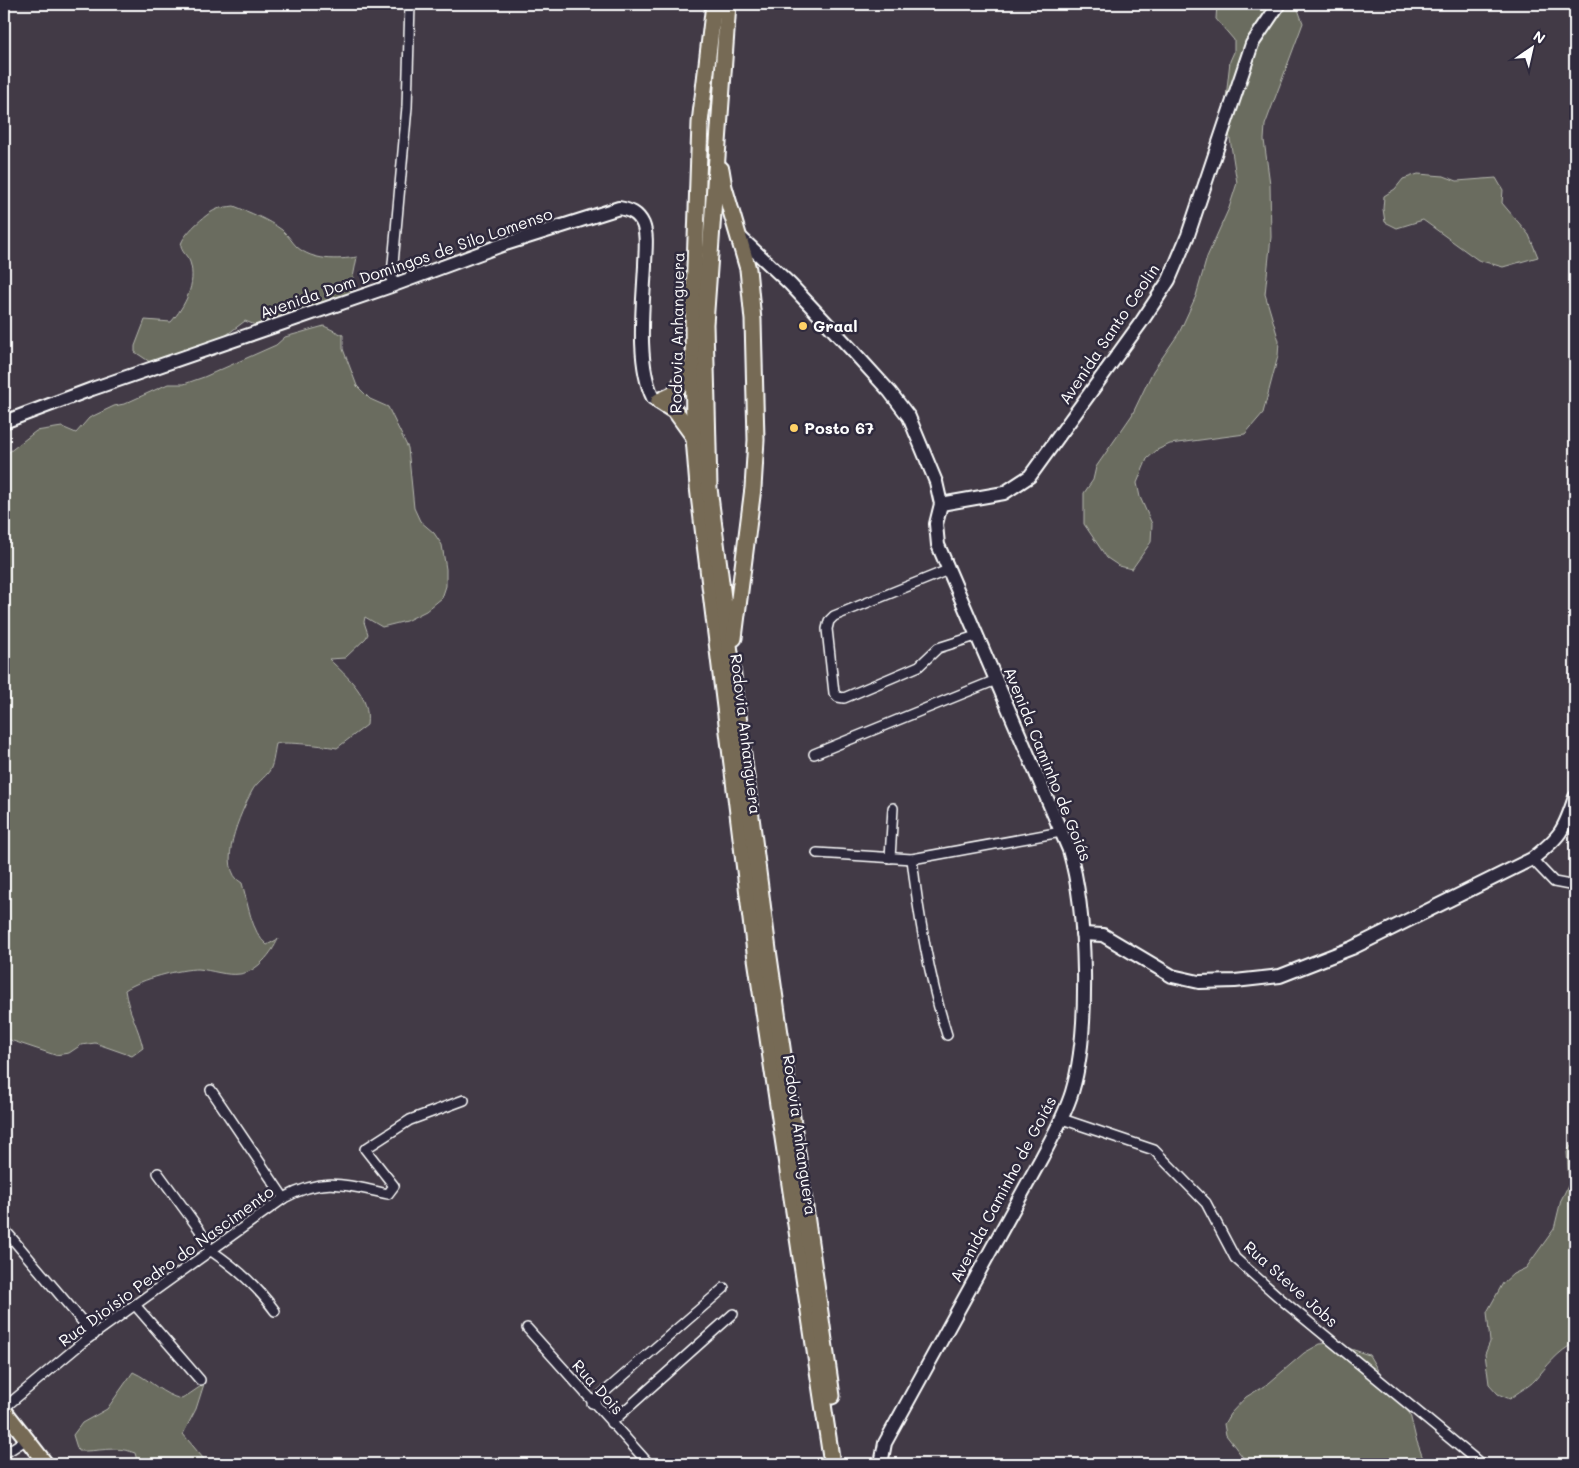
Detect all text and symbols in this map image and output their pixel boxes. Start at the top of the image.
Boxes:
north arrow [1506,22,1556,72]
text: N [1530,26,1549,48]
street label: Avenida Dom Domingos de Silo Lomenso [257,202,555,323]
street label: Rodovia Anhanguera [665,252,688,414]
street label: Avenida Santo Ceolin [1054,259,1163,408]
place label: Graal [813,315,858,336]
marker: Graal [797,320,809,332]
place label: Posto 67 [804,417,874,438]
marker: Posto 67 [788,422,800,434]
street label: Rodovia Anhanguera [726,652,767,815]
street label: Avenida Caminho de Goiás [1000,664,1097,864]
street label: Rodovia Anhanguera [779,1053,822,1216]
street label: Avenida Caminho de Goiás [945,1092,1061,1285]
street label: Rua Dioísio Pedro do Nascimento [54,1180,277,1351]
street label: Rua Steve Jobs [1240,1236,1343,1332]
street label: Rua Dois [568,1355,629,1419]

